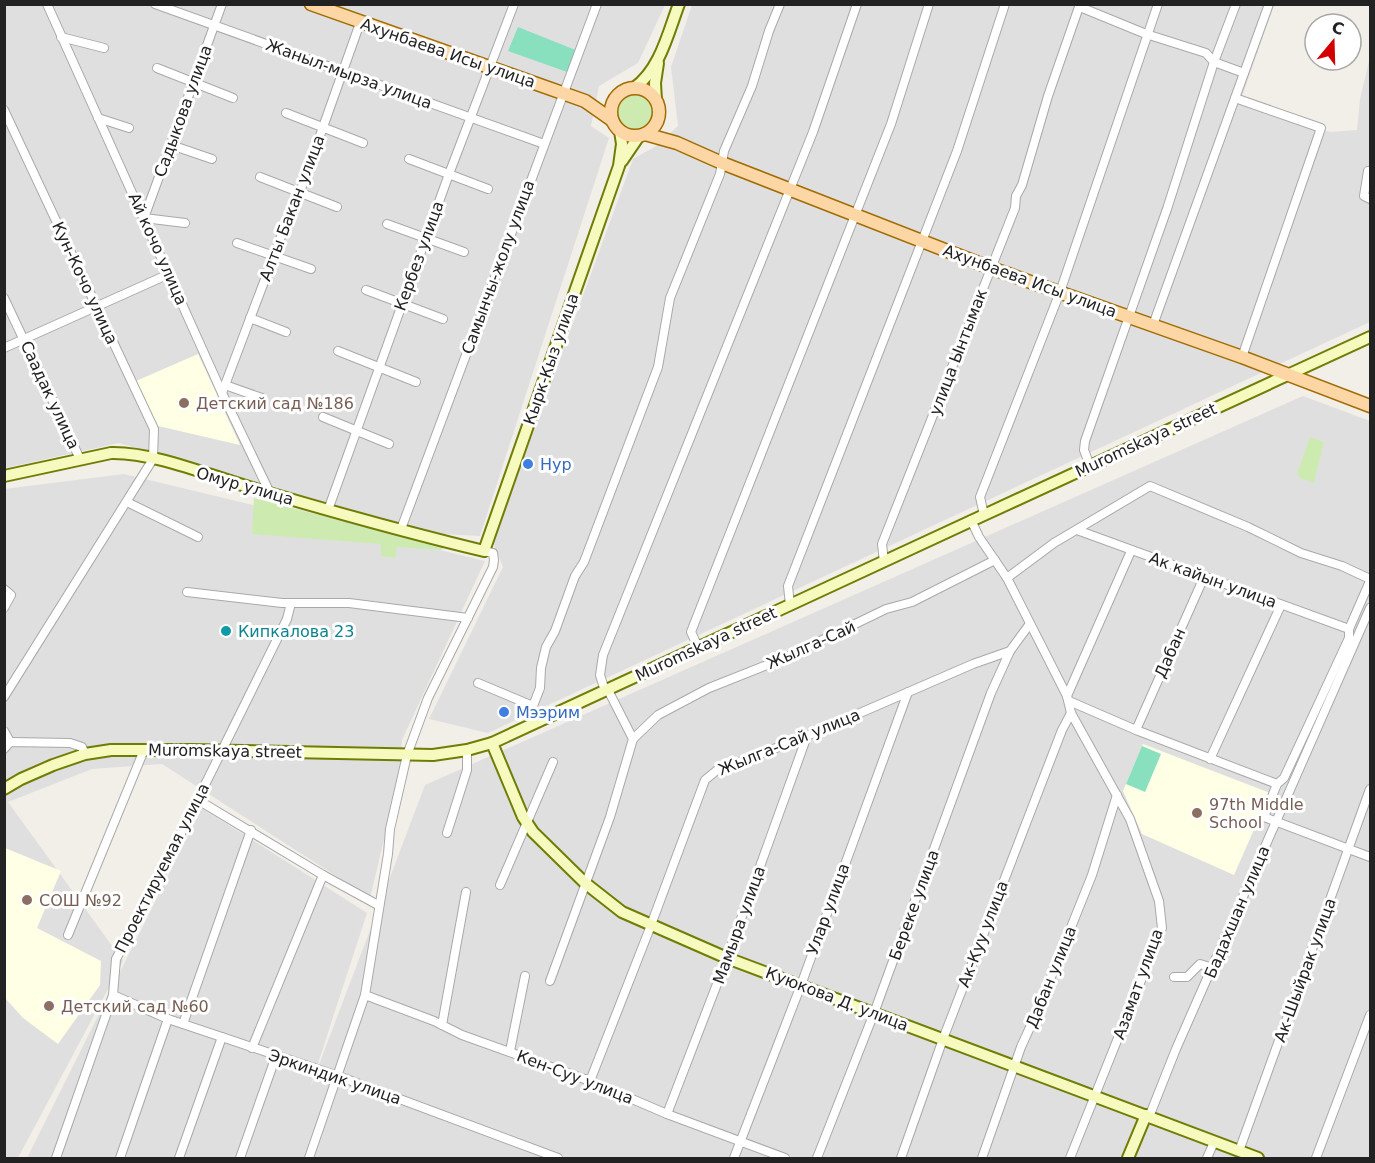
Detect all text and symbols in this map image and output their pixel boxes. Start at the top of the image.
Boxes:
north arrow [1303,12,1363,72]
street label: Ахунбаева Исы улица [358,14,538,92]
text: С [1329,17,1346,39]
street label: Жаныл-мырза улица [263,35,435,113]
street label: Садыкова улица [150,42,216,180]
street label: Алты Бакан улица [255,132,329,284]
street label: Самынчы-жолу улица [458,177,538,357]
street label: Ай кочо улица [125,190,191,308]
street label: Кербез улица [390,199,448,313]
street label: Кун-Кочо улица [48,219,122,347]
street label: Ахунбаева Исы улица [941,241,1119,321]
street label: улица Ынтымак [925,286,991,418]
street label: Кырк-Кыз улица [520,291,582,427]
street label: Саадак улица [17,338,83,452]
place label: Детский сад №186 [196,394,354,413]
marker: Детский сад №186 [177,396,191,410]
street label: Muromskaya street [1072,399,1220,481]
place label: Нур [540,455,572,474]
marker: Нур [521,457,535,471]
street label: Омур улица [194,463,296,509]
street label: Ак кайын улица [1147,548,1279,612]
street label: Muromskaya street [632,603,780,685]
street label: Жылга-Сай [764,617,858,673]
place label: Кипкалова 23 [238,622,354,641]
marker: Кипкалова 23 [219,624,233,638]
street label: Дабан [1151,625,1189,681]
place label: Мээрим [516,703,580,722]
marker: Мээрим [497,705,511,719]
street label: Жылга-Сай улица [715,705,863,779]
street label: Muromskaya street [148,740,302,762]
street label: Проектируемая улица [111,780,213,956]
place label: 97th Middle School [1209,795,1304,832]
marker: 97th Middle School [1190,806,1204,820]
street label: Бадахшан улица [1201,843,1273,981]
street label: Береке улица [885,847,943,963]
street label: Улар улица [803,861,853,957]
street label: Мамыра улица [709,863,769,987]
street label: Ак-Куу улица [954,878,1012,990]
place label: СОШ №92 [39,891,122,910]
marker: СОШ №92 [20,893,34,907]
street label: Ак-Шыйрак улица [1270,895,1340,1045]
street label: Дабан улица [1022,923,1080,1031]
street label: Азамат улица [1109,926,1167,1042]
street label: Куюкова Д. улица [763,963,911,1035]
place label: Детский сад №60 [61,997,209,1016]
marker: Детский сад №60 [42,999,56,1013]
street label: Эркиндик улица [266,1045,404,1109]
street label: Кен-Суу улица [514,1046,636,1108]

